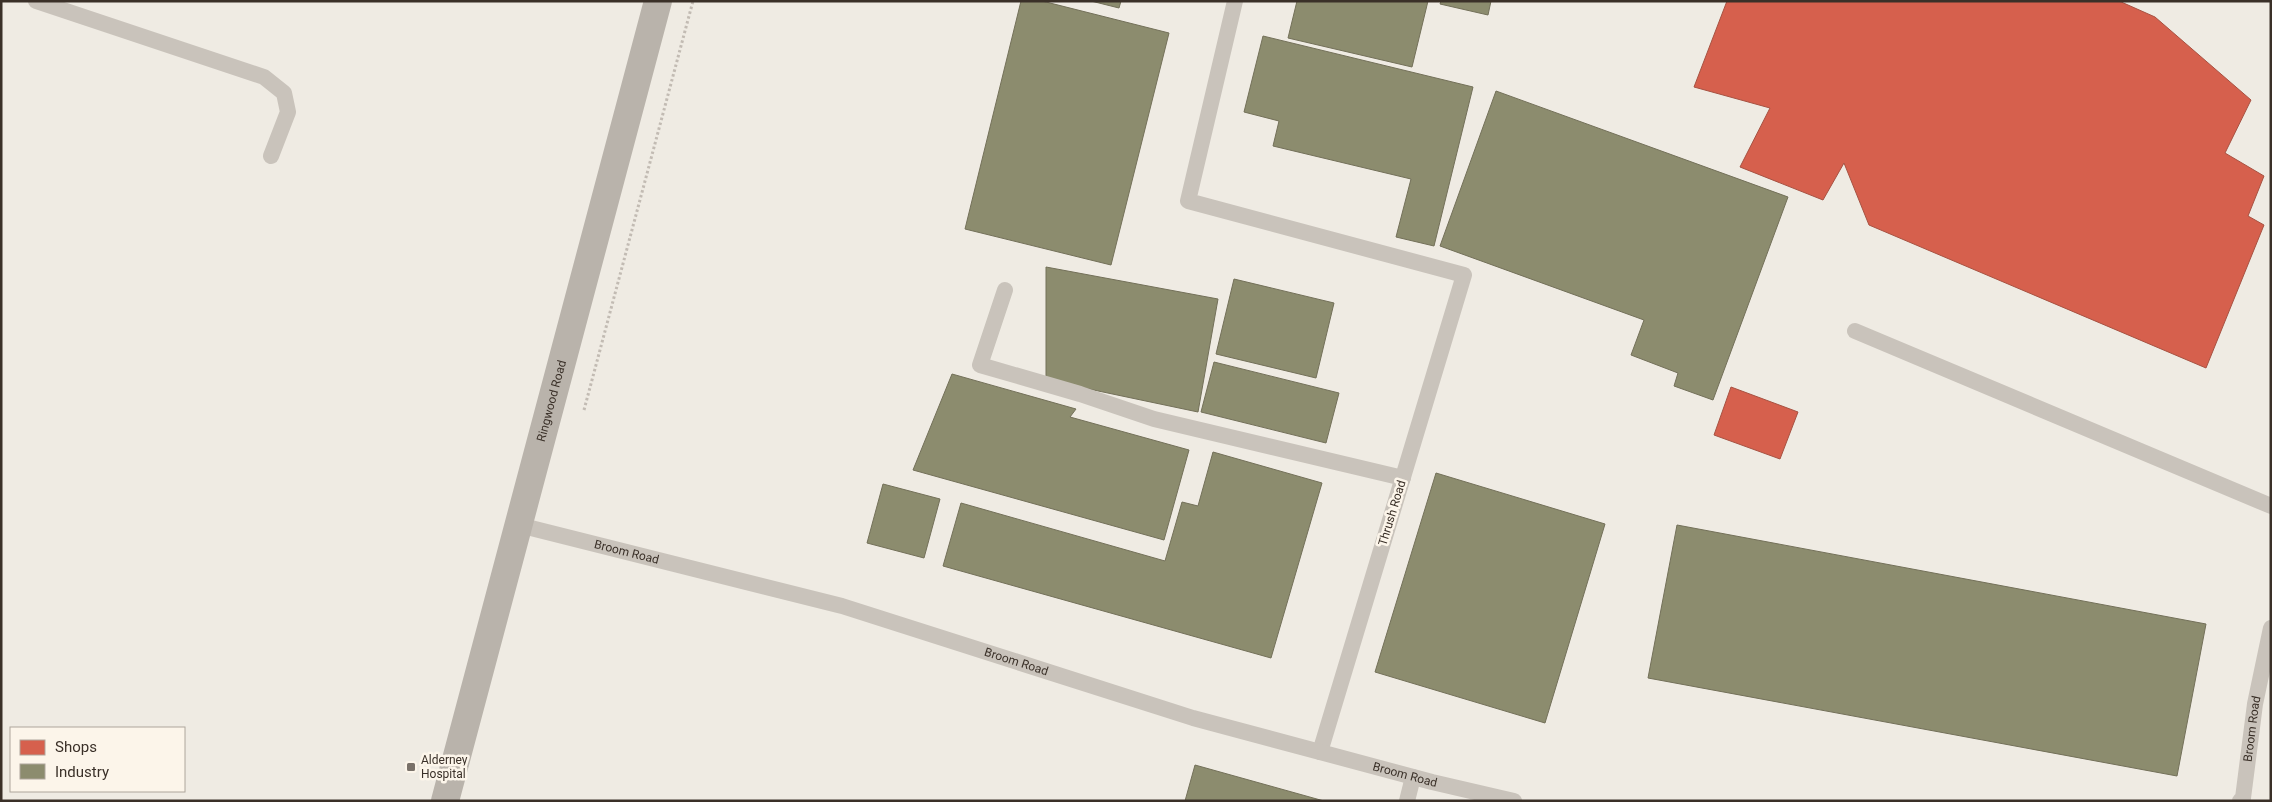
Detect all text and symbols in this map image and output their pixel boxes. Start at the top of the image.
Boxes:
street label: Ringwood Road [534,359,569,443]
street label: Thrush Road [1375,479,1409,547]
street label: Broom Road [593,537,660,567]
street label: Broom Road [983,645,1050,678]
street label: Broom Road [2241,695,2264,763]
legend [10,727,185,792]
text: Shops [55,738,97,756]
place label: Alderney Hospital [421,753,468,781]
street label: Broom Road [1371,759,1439,790]
marker: Alderney Hospital [405,761,417,773]
text: Industry [55,763,109,781]

